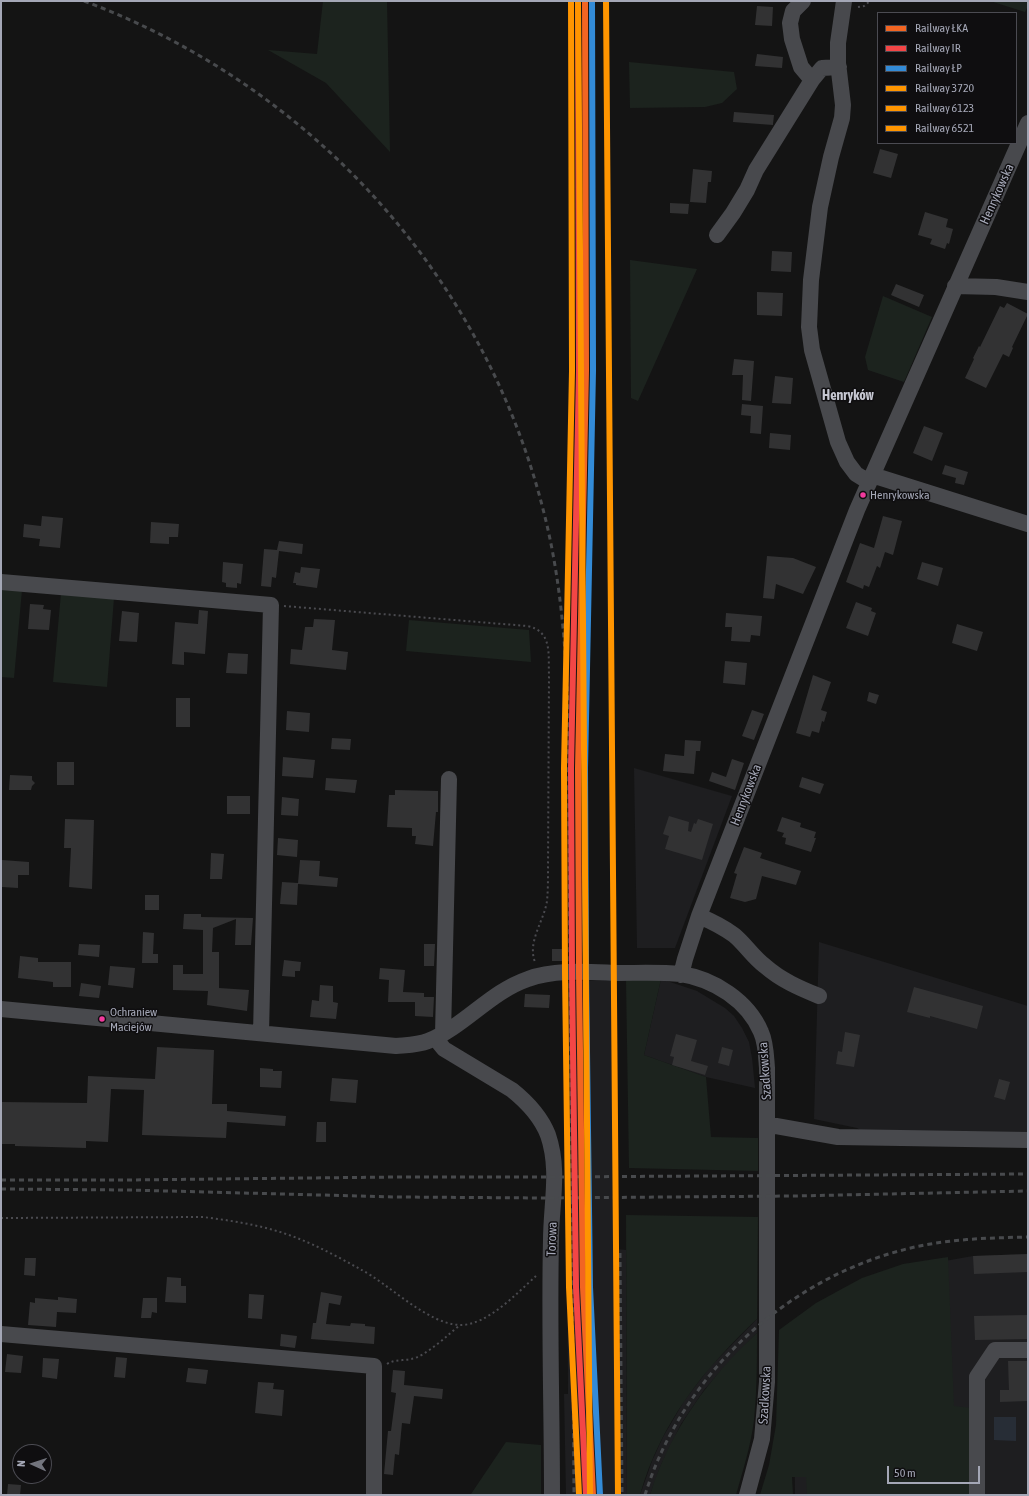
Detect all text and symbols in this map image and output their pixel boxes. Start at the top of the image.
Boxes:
legend [877,12,1017,144]
text: Railway ŁKA [915,21,968,35]
text: Railway IR [915,41,961,55]
text: Railway ŁP [915,61,962,75]
text: Railway 3720 [915,81,974,95]
text: Railway 6123 [915,101,974,115]
text: Railway 6521 [915,121,974,135]
street label: Henrykowska [977,161,1017,227]
district label: Henryków [822,388,874,404]
place label: Henrykowska [870,488,930,502]
marker: Henrykowska [858,490,868,500]
street label: Henrykowska [727,762,765,828]
place label: Ochraniew Maciejów [110,1005,157,1033]
marker: Ochraniew Maciejów [97,1014,107,1024]
street label: Szadkowska [755,1042,775,1100]
street label: Torowa [544,1221,560,1257]
street label: Szadkowska [756,1366,774,1424]
north arrow [12,1444,52,1484]
scale bar [889,1458,982,1484]
text: N [15,1460,27,1467]
text: 50 m [894,1466,916,1480]

